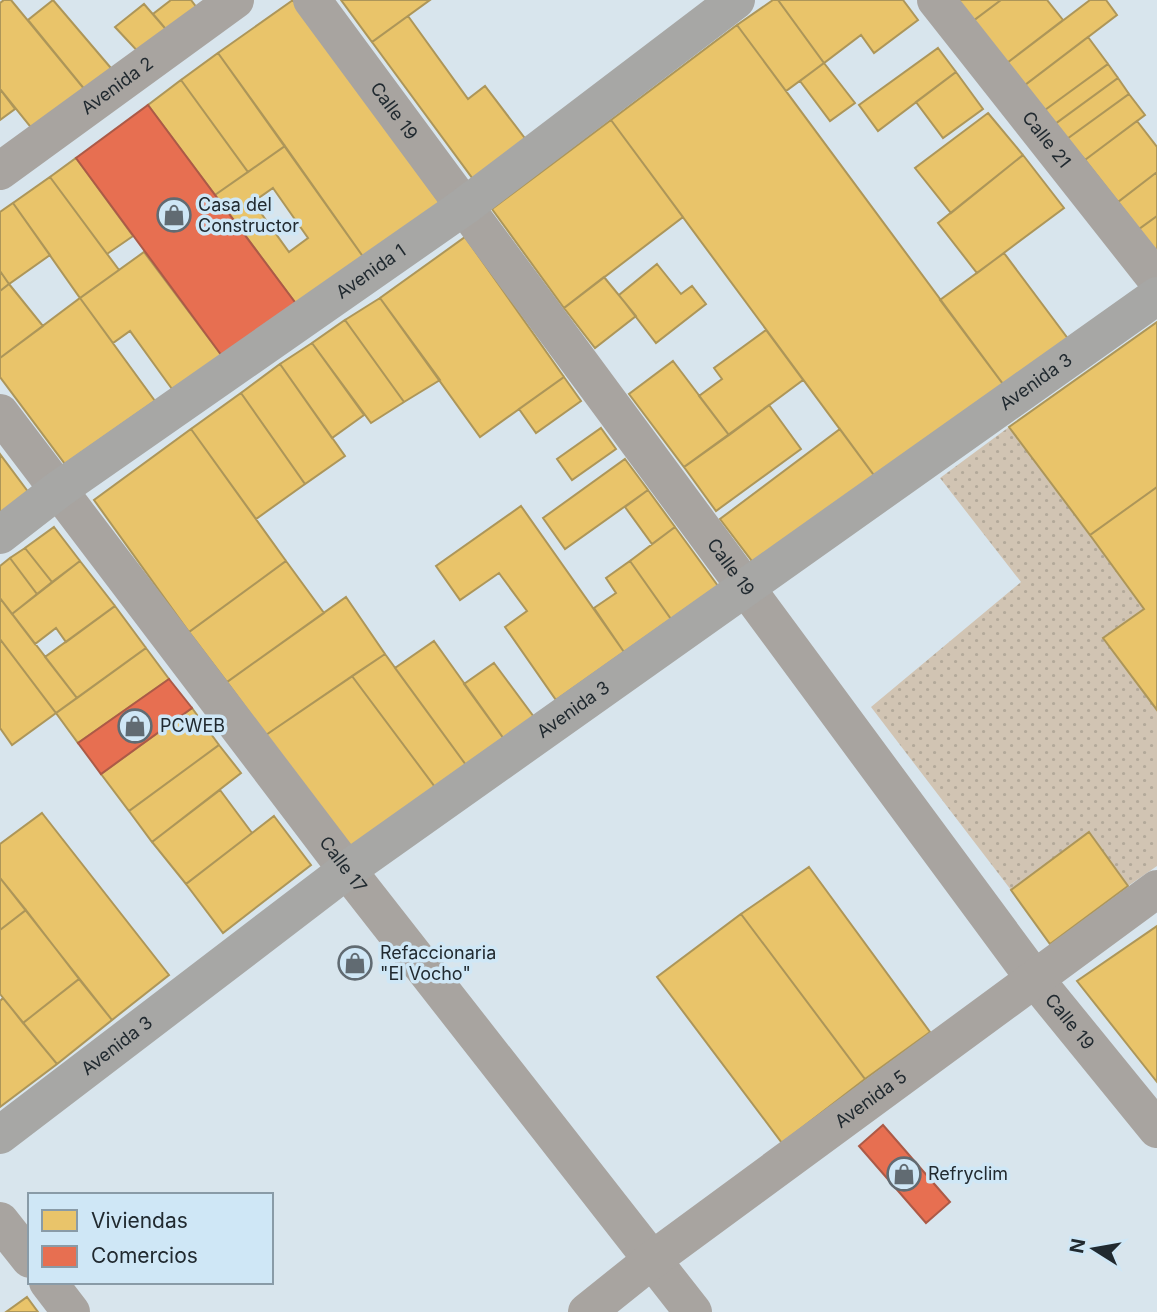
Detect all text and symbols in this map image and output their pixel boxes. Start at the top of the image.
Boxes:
street label: Avenida 2 [77,52,157,118]
street label: Calle 19 [366,78,422,144]
street label: Calle 21 [1018,107,1075,172]
place label: Casa del Constructor [198,194,299,236]
shop icon: Casa del Constructor [155,196,193,234]
street label: Avenida 1 [332,240,409,303]
street label: Avenida 3 [995,349,1076,414]
street label: Calle 19 [703,534,759,600]
street label: Avenida 3 [533,676,613,742]
shop icon: PCWEB [116,707,154,745]
place label: PCWEB [160,715,225,736]
street label: Calle 17 [315,832,372,896]
place label: Refaccionaria "El Vocho" [380,942,496,984]
shop icon: Refaccionaria "El Vocho" [336,944,374,982]
street label: Calle 19 [1041,989,1099,1054]
street label: Avenida 3 [77,1012,156,1079]
street label: Avenida 5 [831,1065,911,1132]
shop icon: Refryclim [885,1155,923,1193]
place label: Refryclim [928,1163,1008,1184]
legend [28,1193,273,1284]
text: Viviendas [91,1208,188,1233]
north arrow [1059,1214,1129,1284]
text: N [1065,1237,1090,1255]
text: Comercios [91,1243,198,1268]

